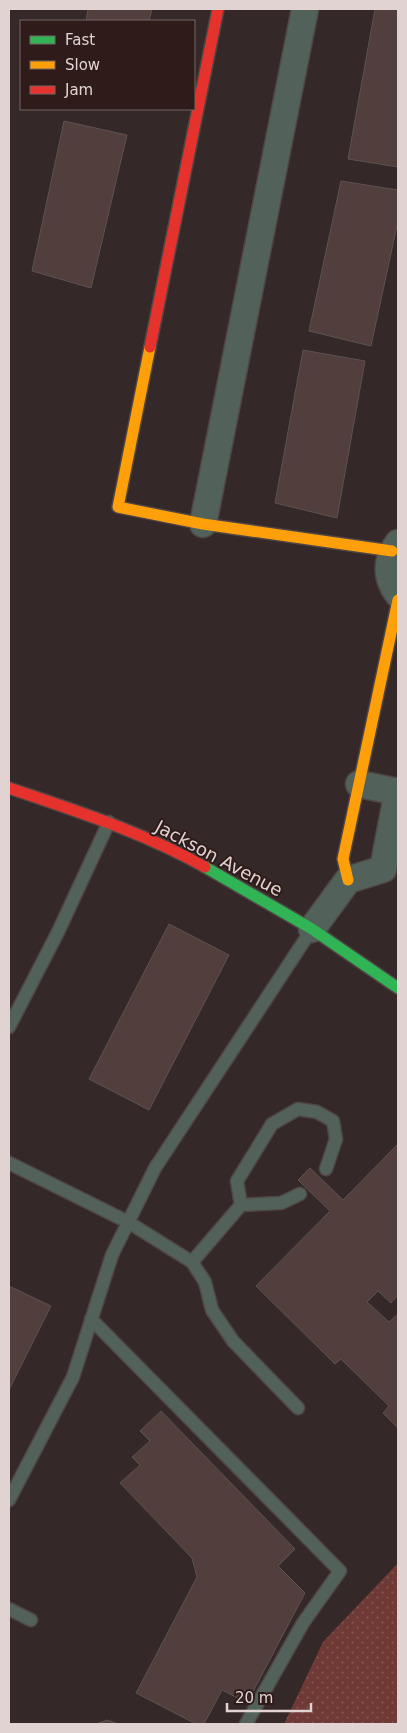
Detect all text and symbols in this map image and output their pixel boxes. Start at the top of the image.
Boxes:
legend [20,20,195,110]
text: Fast [65,31,95,49]
text: Slow [65,56,100,74]
text: Jam [64,81,93,99]
street label: Jackson Avenue [151,815,286,900]
scale bar [227,1680,311,1712]
text: 20 m [235,1689,273,1707]

